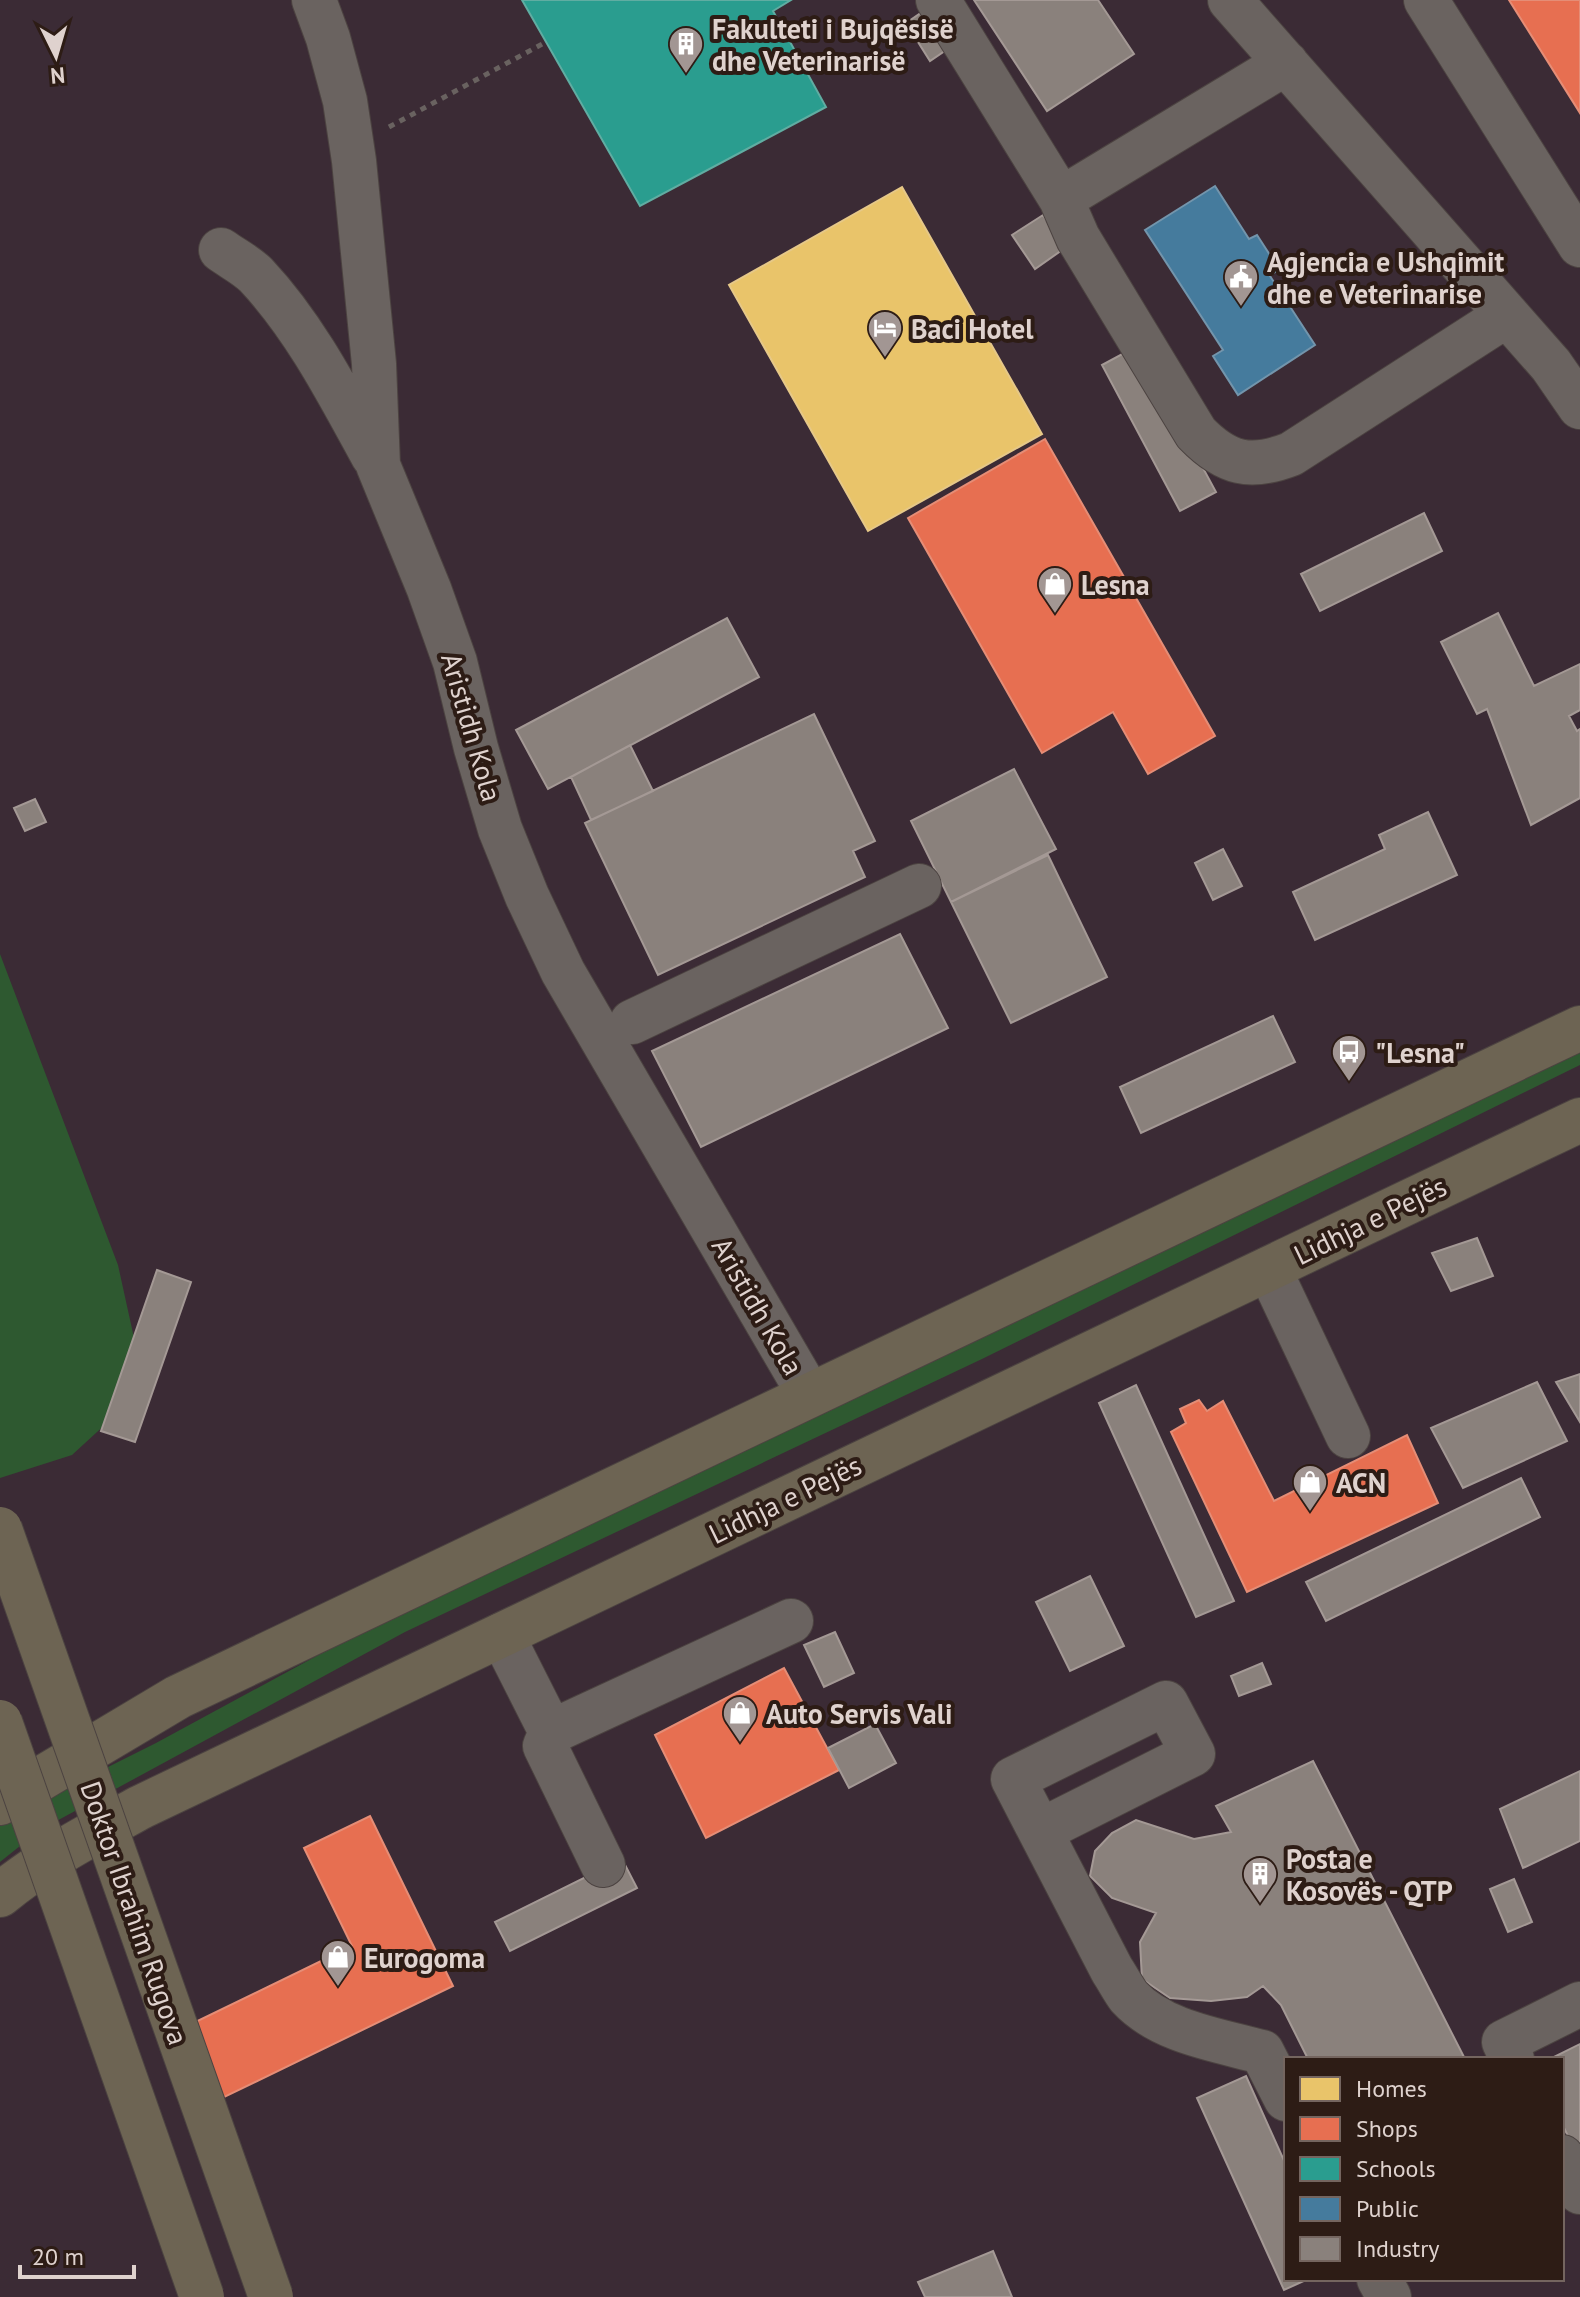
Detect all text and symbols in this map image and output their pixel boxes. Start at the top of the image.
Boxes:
place label: Fakulteti i Bujqësisë dhe Veterinarisë [712,10,954,79]
north arrow [16,16,96,96]
building icon: Fakulteti i Bujqësisë dhe Veterinarisë [667,25,705,75]
text: N [49,61,66,91]
place label: Agjencia e Ushqimit dhe e Veterinarise [1267,243,1505,312]
public building icon: Agjencia e Ushqimit dhe e Veterinarise [1222,258,1260,308]
hotel icon: Baci Hotel [866,309,904,359]
place label: Baci Hotel [911,310,1034,347]
shop icon: Lesna [1036,565,1074,615]
place label: Lesna [1081,566,1150,603]
street label: Aristidh Kola [433,648,511,806]
bus stop icon: "Lesna" [1330,1033,1368,1083]
place label: "Lesna" [1375,1034,1465,1071]
street label: Lidhja e Pejës [1288,1167,1452,1273]
street label: Aristidh Kola [704,1231,812,1381]
street label: Lidhja e Pejës [703,1446,867,1552]
shop icon: ACN [1291,1463,1329,1513]
place label: ACN [1336,1464,1386,1501]
shop icon: Auto Servis Vali [721,1694,759,1744]
place label: Auto Servis Vali [766,1695,953,1732]
street label: Doktor Ibrahim Rugova [73,1776,197,2050]
place label: Posta e Kosovës - QTP [1286,1840,1453,1909]
building icon: Posta e Kosovës - QTP [1241,1855,1279,1905]
shop icon: Eurogoma [319,1938,357,1988]
place label: Eurogoma [364,1939,485,1976]
legend [1284,2057,1564,2281]
text: Homes [1356,2073,1427,2104]
text: Shops [1356,2113,1418,2144]
text: Schools [1356,2153,1436,2184]
text: Public [1356,2193,1419,2224]
scale bar [20,2229,134,2279]
text: Industry [1356,2233,1440,2264]
text: 20 m [32,2241,84,2272]

